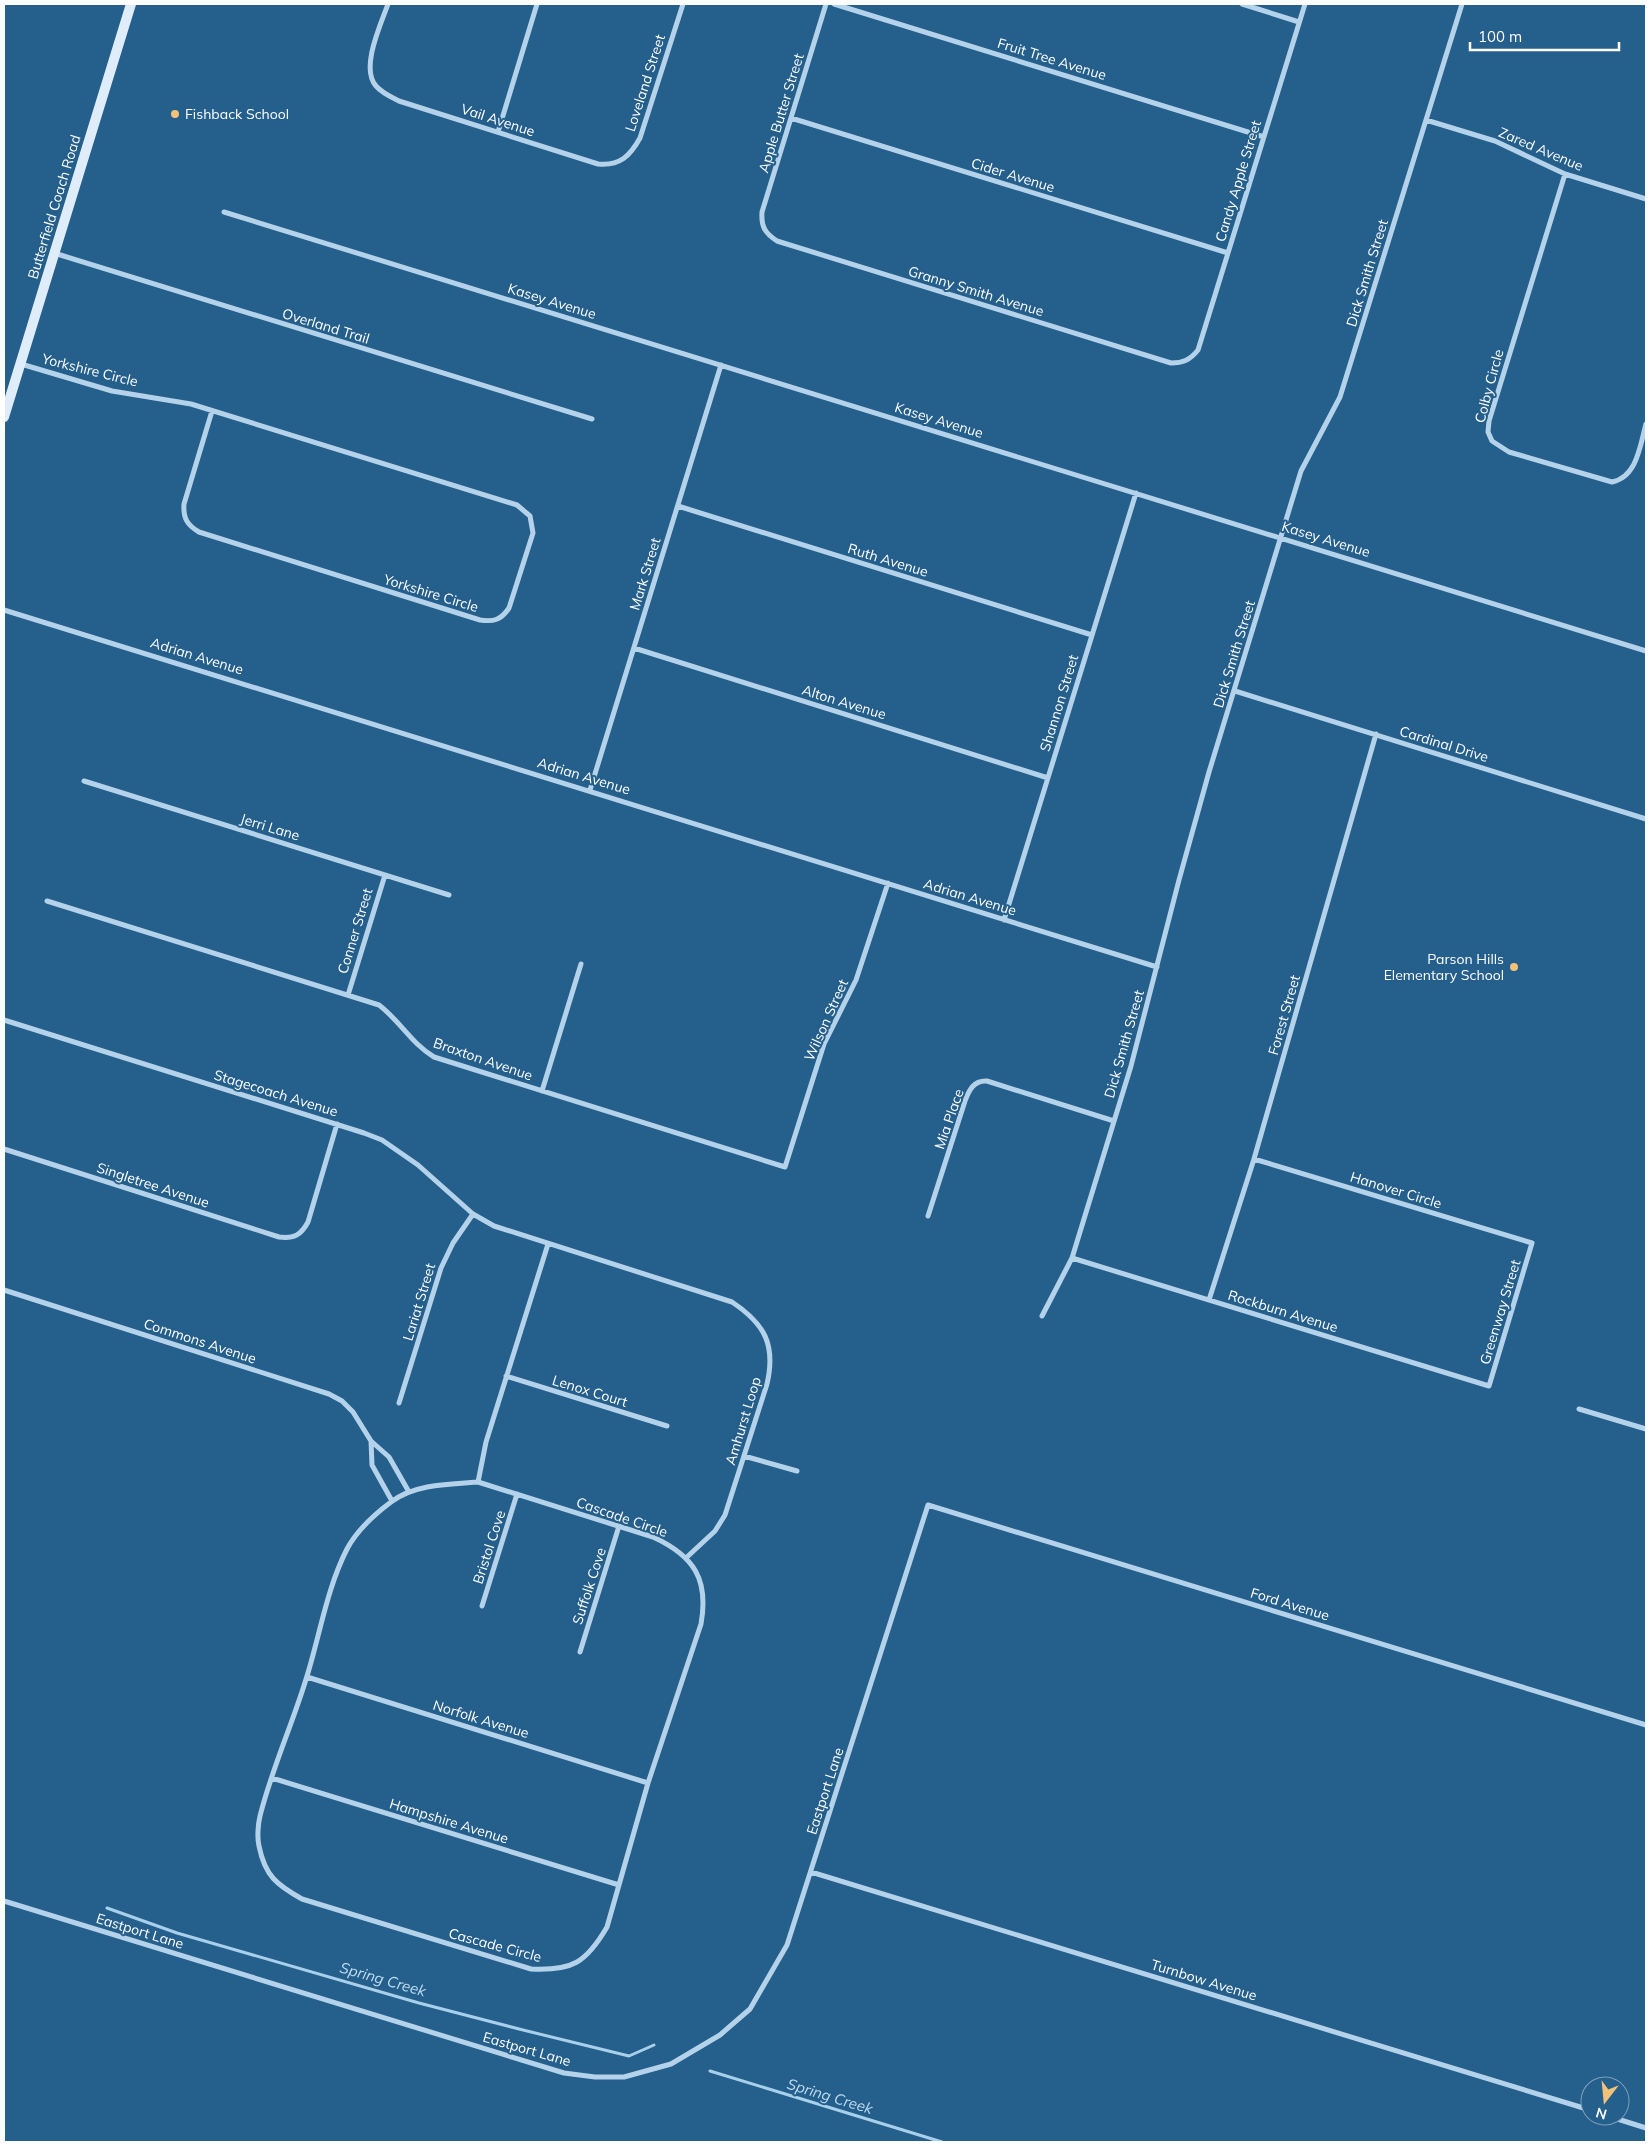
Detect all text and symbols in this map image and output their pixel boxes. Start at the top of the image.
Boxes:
scale bar [1470,20,1619,52]
text: 100 m [1478,27,1522,46]
street label: Loveland Street [621,32,669,134]
street label: Fruit Tree Avenue [995,34,1109,84]
street label: Apple Butter Street [754,51,808,175]
street label: Vail Avenue [459,100,537,140]
place label: Fishback School [185,105,289,123]
marker: Fishback School [169,108,181,120]
street label: Candy Apple Street [1211,118,1265,244]
street label: Zared Avenue [1496,123,1586,175]
street label: Butterfield Coach Road [23,133,85,281]
street label: Cider Avenue [969,154,1057,196]
street label: Dick Smith Street [1342,217,1392,329]
street label: Granny Smith Avenue [906,262,1046,320]
street label: Kasey Avenue [506,279,598,323]
street label: Overland Trail [280,304,372,348]
street label: Colby Circle [1471,347,1507,425]
street label: Yorkshire Circle [39,349,140,391]
street label: Kasey Avenue [893,398,985,442]
street label: Kasey Avenue [1280,517,1372,561]
street label: Mark Street [625,535,665,613]
street label: Ruth Avenue [846,539,930,581]
street label: Yorkshire Circle [381,570,481,616]
street label: Dick Smith Street [1209,598,1259,710]
street label: Adrian Avenue [148,633,246,679]
street label: Shannon Street [1036,652,1082,754]
street label: Alton Avenue [800,681,888,723]
street label: Cardinal Drive [1397,722,1491,766]
street label: Adrian Avenue [535,753,633,799]
street label: Jerri Lane [238,809,302,845]
street label: Adrian Avenue [921,874,1019,920]
street label: Conner Street [333,886,377,976]
place label: Parson Hills Elementary School [1384,950,1504,984]
marker: Parson Hills Elementary School [1508,961,1520,973]
street label: Forest Street [1264,973,1304,1057]
street label: Wilson Street [800,976,852,1064]
street label: Dick Smith Street [1100,988,1148,1100]
street label: Braxton Avenue [431,1034,535,1084]
street label: Stagecoach Avenue [212,1066,340,1120]
street label: Mia Place [930,1086,968,1152]
street label: Singletree Avenue [94,1158,212,1212]
street label: Hanover Circle [1348,1168,1444,1212]
street label: Greenway Street [1475,1257,1525,1367]
street label: Lariat Street [399,1261,439,1343]
street label: Rockburn Avenue [1226,1286,1340,1336]
street label: Commons Avenue [141,1314,259,1368]
street label: Lenox Court [550,1371,630,1411]
street label: Amhurst Loop [721,1375,765,1467]
street label: Cascade Circle [574,1493,670,1541]
street label: Bristol Cove [469,1508,509,1586]
street label: Suffolk Cove [568,1545,610,1627]
street label: Ford Avenue [1248,1583,1332,1625]
street label: Norfolk Avenue [431,1696,531,1742]
street label: Eastport Lane [802,1745,848,1837]
street label: Hampshire Avenue [387,1794,511,1848]
street label: Eastport Lane [94,1909,186,1953]
street label: Cascade Circle [447,1924,543,1966]
street label: Turnbow Avenue [1149,1955,1259,2005]
water label: Spring Creek [338,1958,430,2001]
street label: Eastport Lane [481,2028,573,2070]
water label: Spring Creek [785,2074,876,2118]
north arrow [1580,2076,1630,2126]
text: N [1594,2103,1609,2124]

